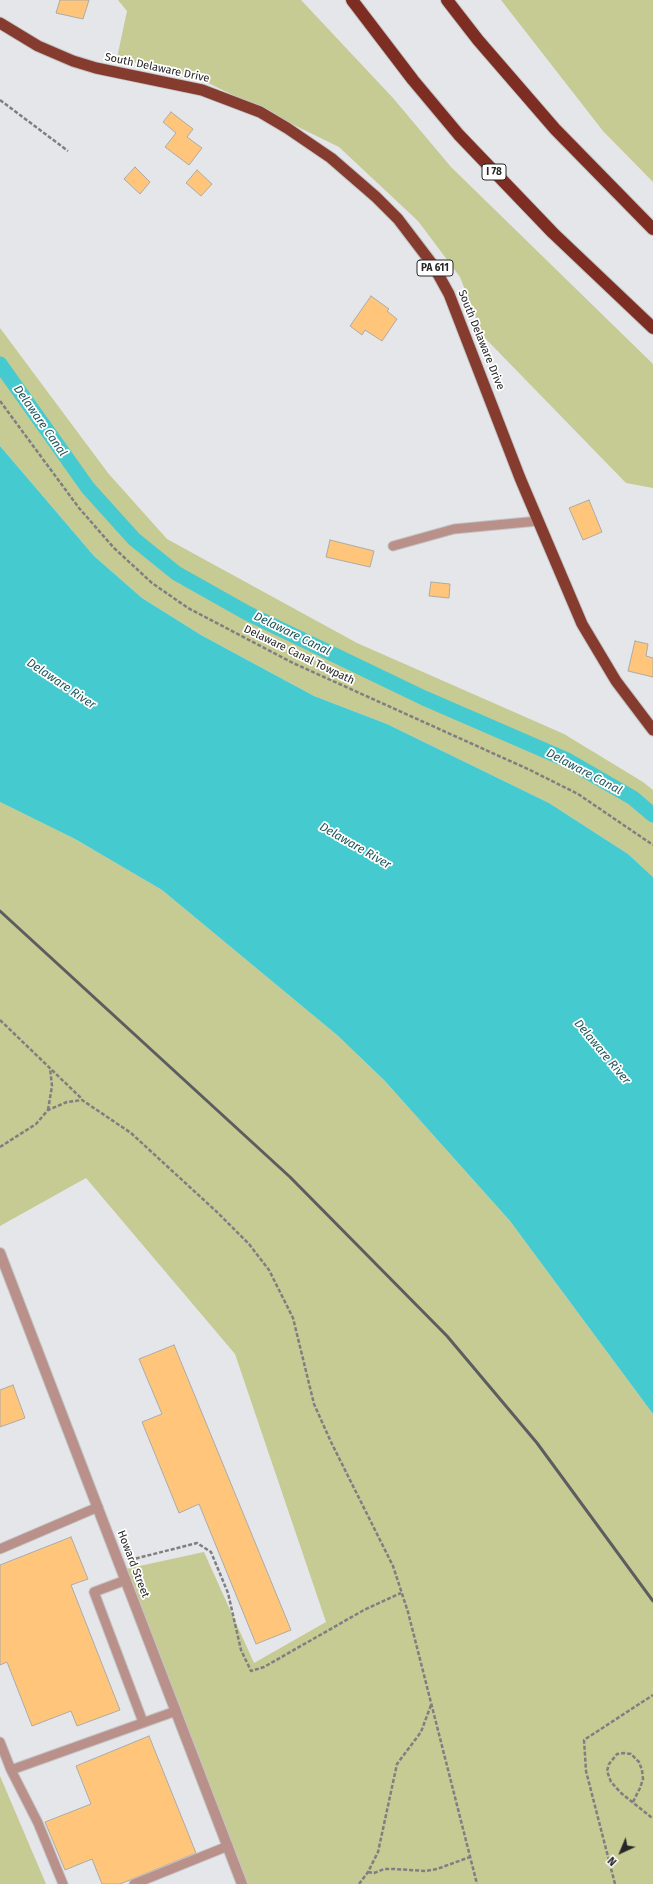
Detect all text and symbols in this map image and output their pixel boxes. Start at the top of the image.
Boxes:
street label: South Delaware Drive [103,50,211,86]
road number: I 78 [482,164,506,180]
road number: PA 611 [417,260,453,276]
street label: South Delaware Drive [455,288,507,392]
water label: Delaware Canal [10,383,70,459]
water label: Delaware Canal [251,609,333,659]
street label: Delaware Canal Towpath [242,622,356,688]
water label: Delaware River [24,656,98,712]
water label: Delaware Canal [544,746,624,798]
water label: Delaware River [317,820,393,872]
water label: Delaware River [571,1017,633,1087]
street label: Howard Street [114,1529,152,1599]
north arrow [601,1832,641,1872]
text: N [605,1854,619,1868]

